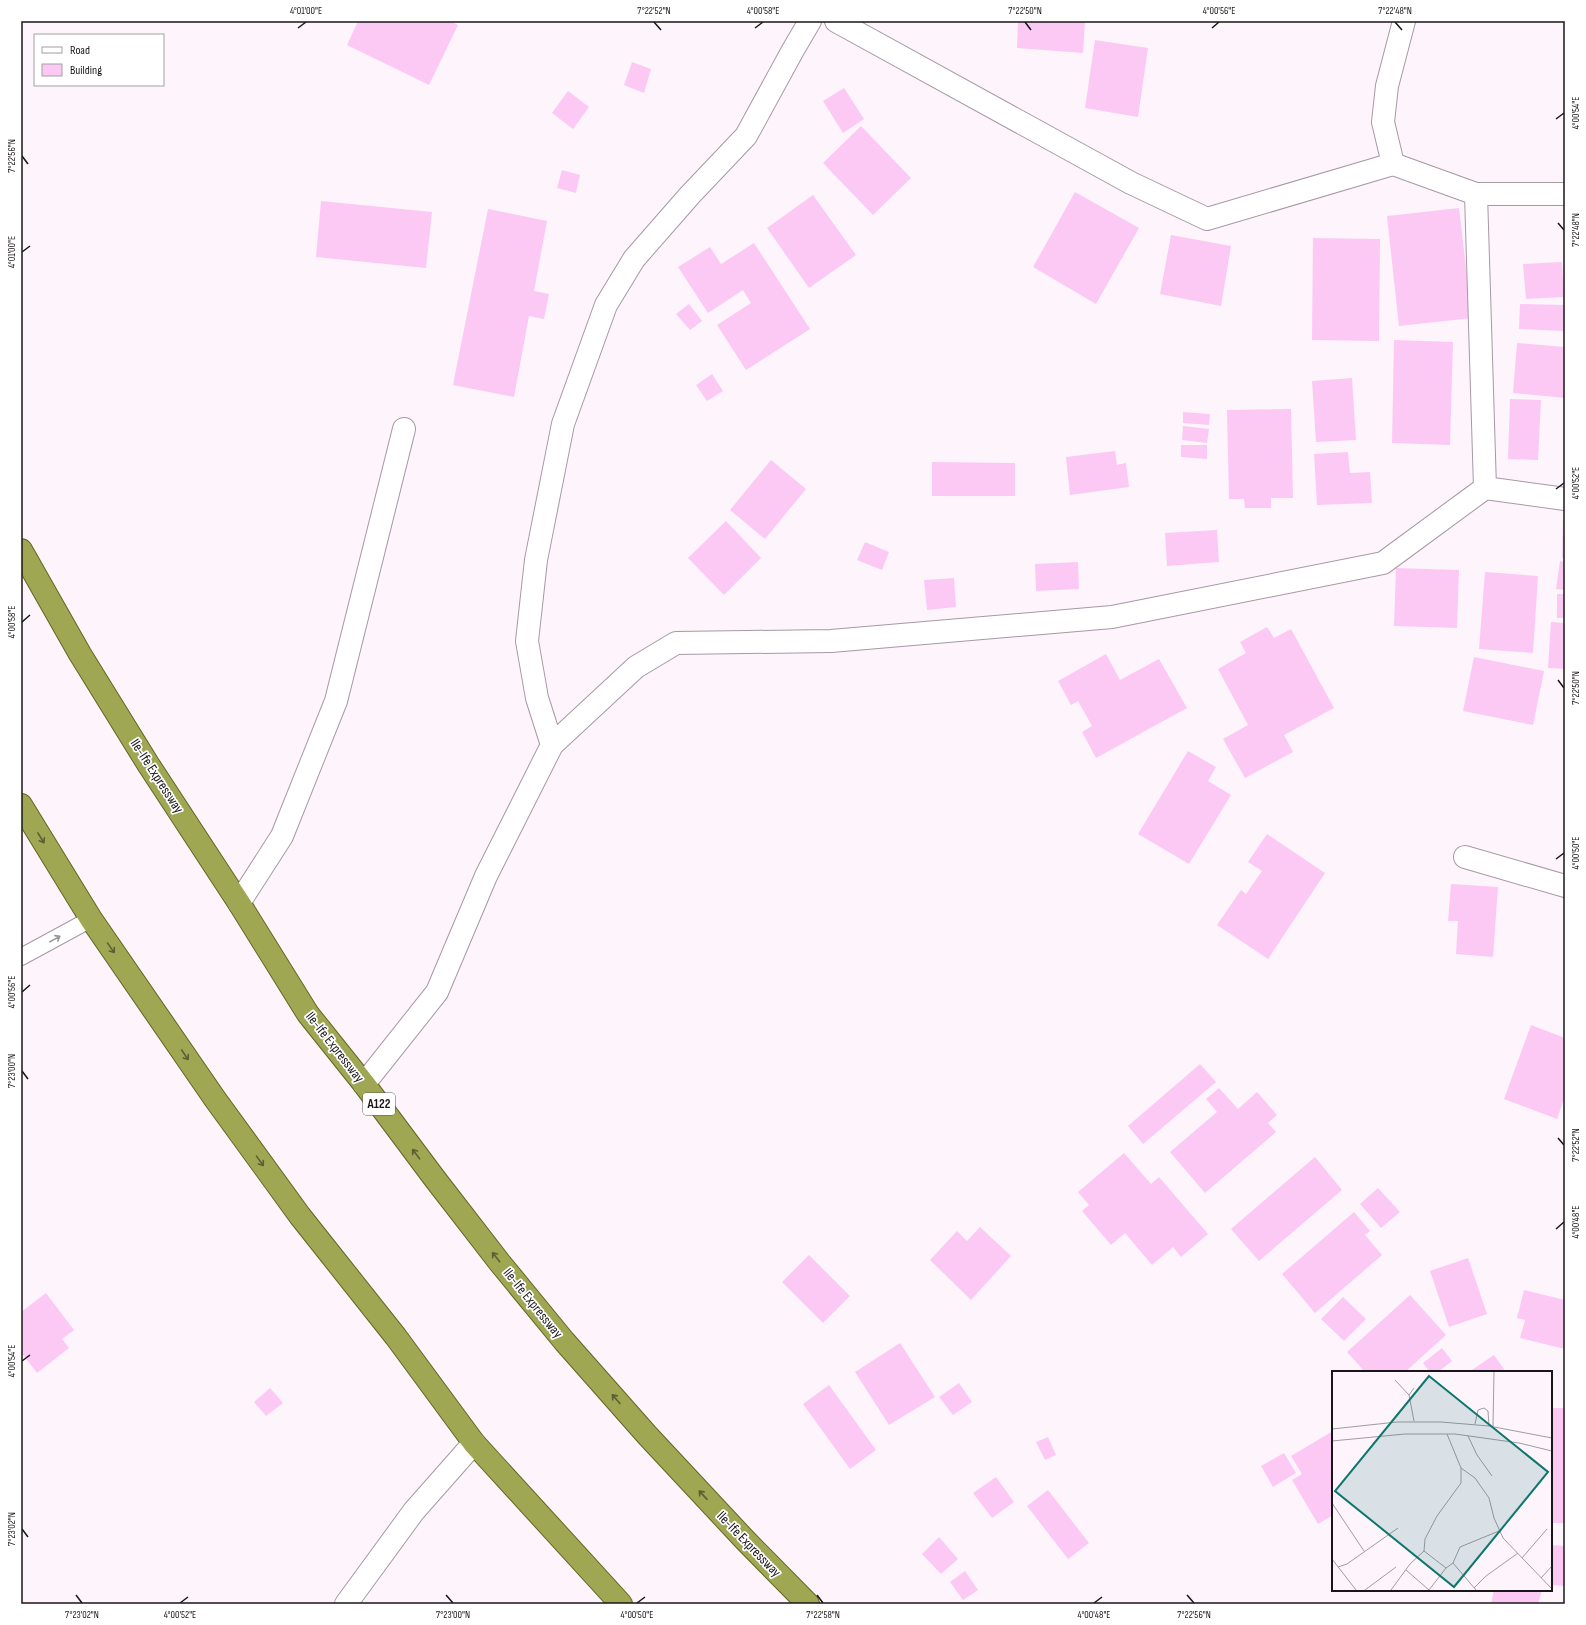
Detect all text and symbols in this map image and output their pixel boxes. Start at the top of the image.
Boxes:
text: 4°01'00"E [290,5,322,17]
text: 7°22'52"N [637,5,671,17]
text: 4°00'58"E [747,5,779,17]
text: 7°22'50"N [1008,5,1042,17]
text: 4°00'56"E [1203,5,1235,17]
text: 7°22'48"N [1378,5,1412,17]
legend [34,34,164,86]
text: Road [70,43,90,58]
text: Building [70,63,102,78]
text: 4°00'54"E [1570,97,1582,129]
text: 7°22'56"N [6,139,18,173]
text: 7°22'48"N [1570,213,1582,247]
text: 4°01'00"E [6,236,18,268]
text: 4°00'52"E [1570,467,1582,499]
text: 4°00'58"E [6,606,18,638]
text: 7°22'50"N [1570,671,1582,705]
street label: Ile-Ife Expressway [127,736,188,817]
one-way arrow [38,832,46,844]
text: 4°00'50"E [1570,837,1582,869]
one-way arrow [49,934,61,942]
one-way arrow [107,942,115,953]
text: 4°00'56"E [6,976,18,1008]
street label: Ile-Ife Expressway [302,1008,368,1086]
one-way arrow [181,1049,189,1060]
text: 7°23'00"N [6,1054,18,1088]
road number: A122 [363,1093,395,1115]
text: 7°22'52"N [1570,1128,1582,1162]
one-way arrow [412,1149,421,1160]
one-way arrow [256,1155,264,1166]
text: 4°00'48"E [1570,1206,1582,1238]
one-way arrow [491,1252,500,1263]
street label: Ile-Ife Expressway [500,1265,567,1342]
text: 4°00'54"E [6,1345,18,1377]
inset map [1332,1371,1552,1591]
one-way arrow [611,1394,620,1405]
one-way arrow [699,1491,708,1501]
street label: Ile-Ife Expressway [713,1507,785,1581]
text: 7°23'02"N [6,1512,18,1546]
text: 7°23'02"N [65,1609,99,1621]
text: 4°00'52"E [164,1609,196,1621]
text: 7°23'00"N [436,1609,470,1621]
text: 4°00'50"E [621,1609,653,1621]
text: 7°22'58"N [806,1609,840,1621]
text: 4°00'48"E [1078,1609,1110,1621]
text: 7°22'56"N [1177,1609,1211,1621]

